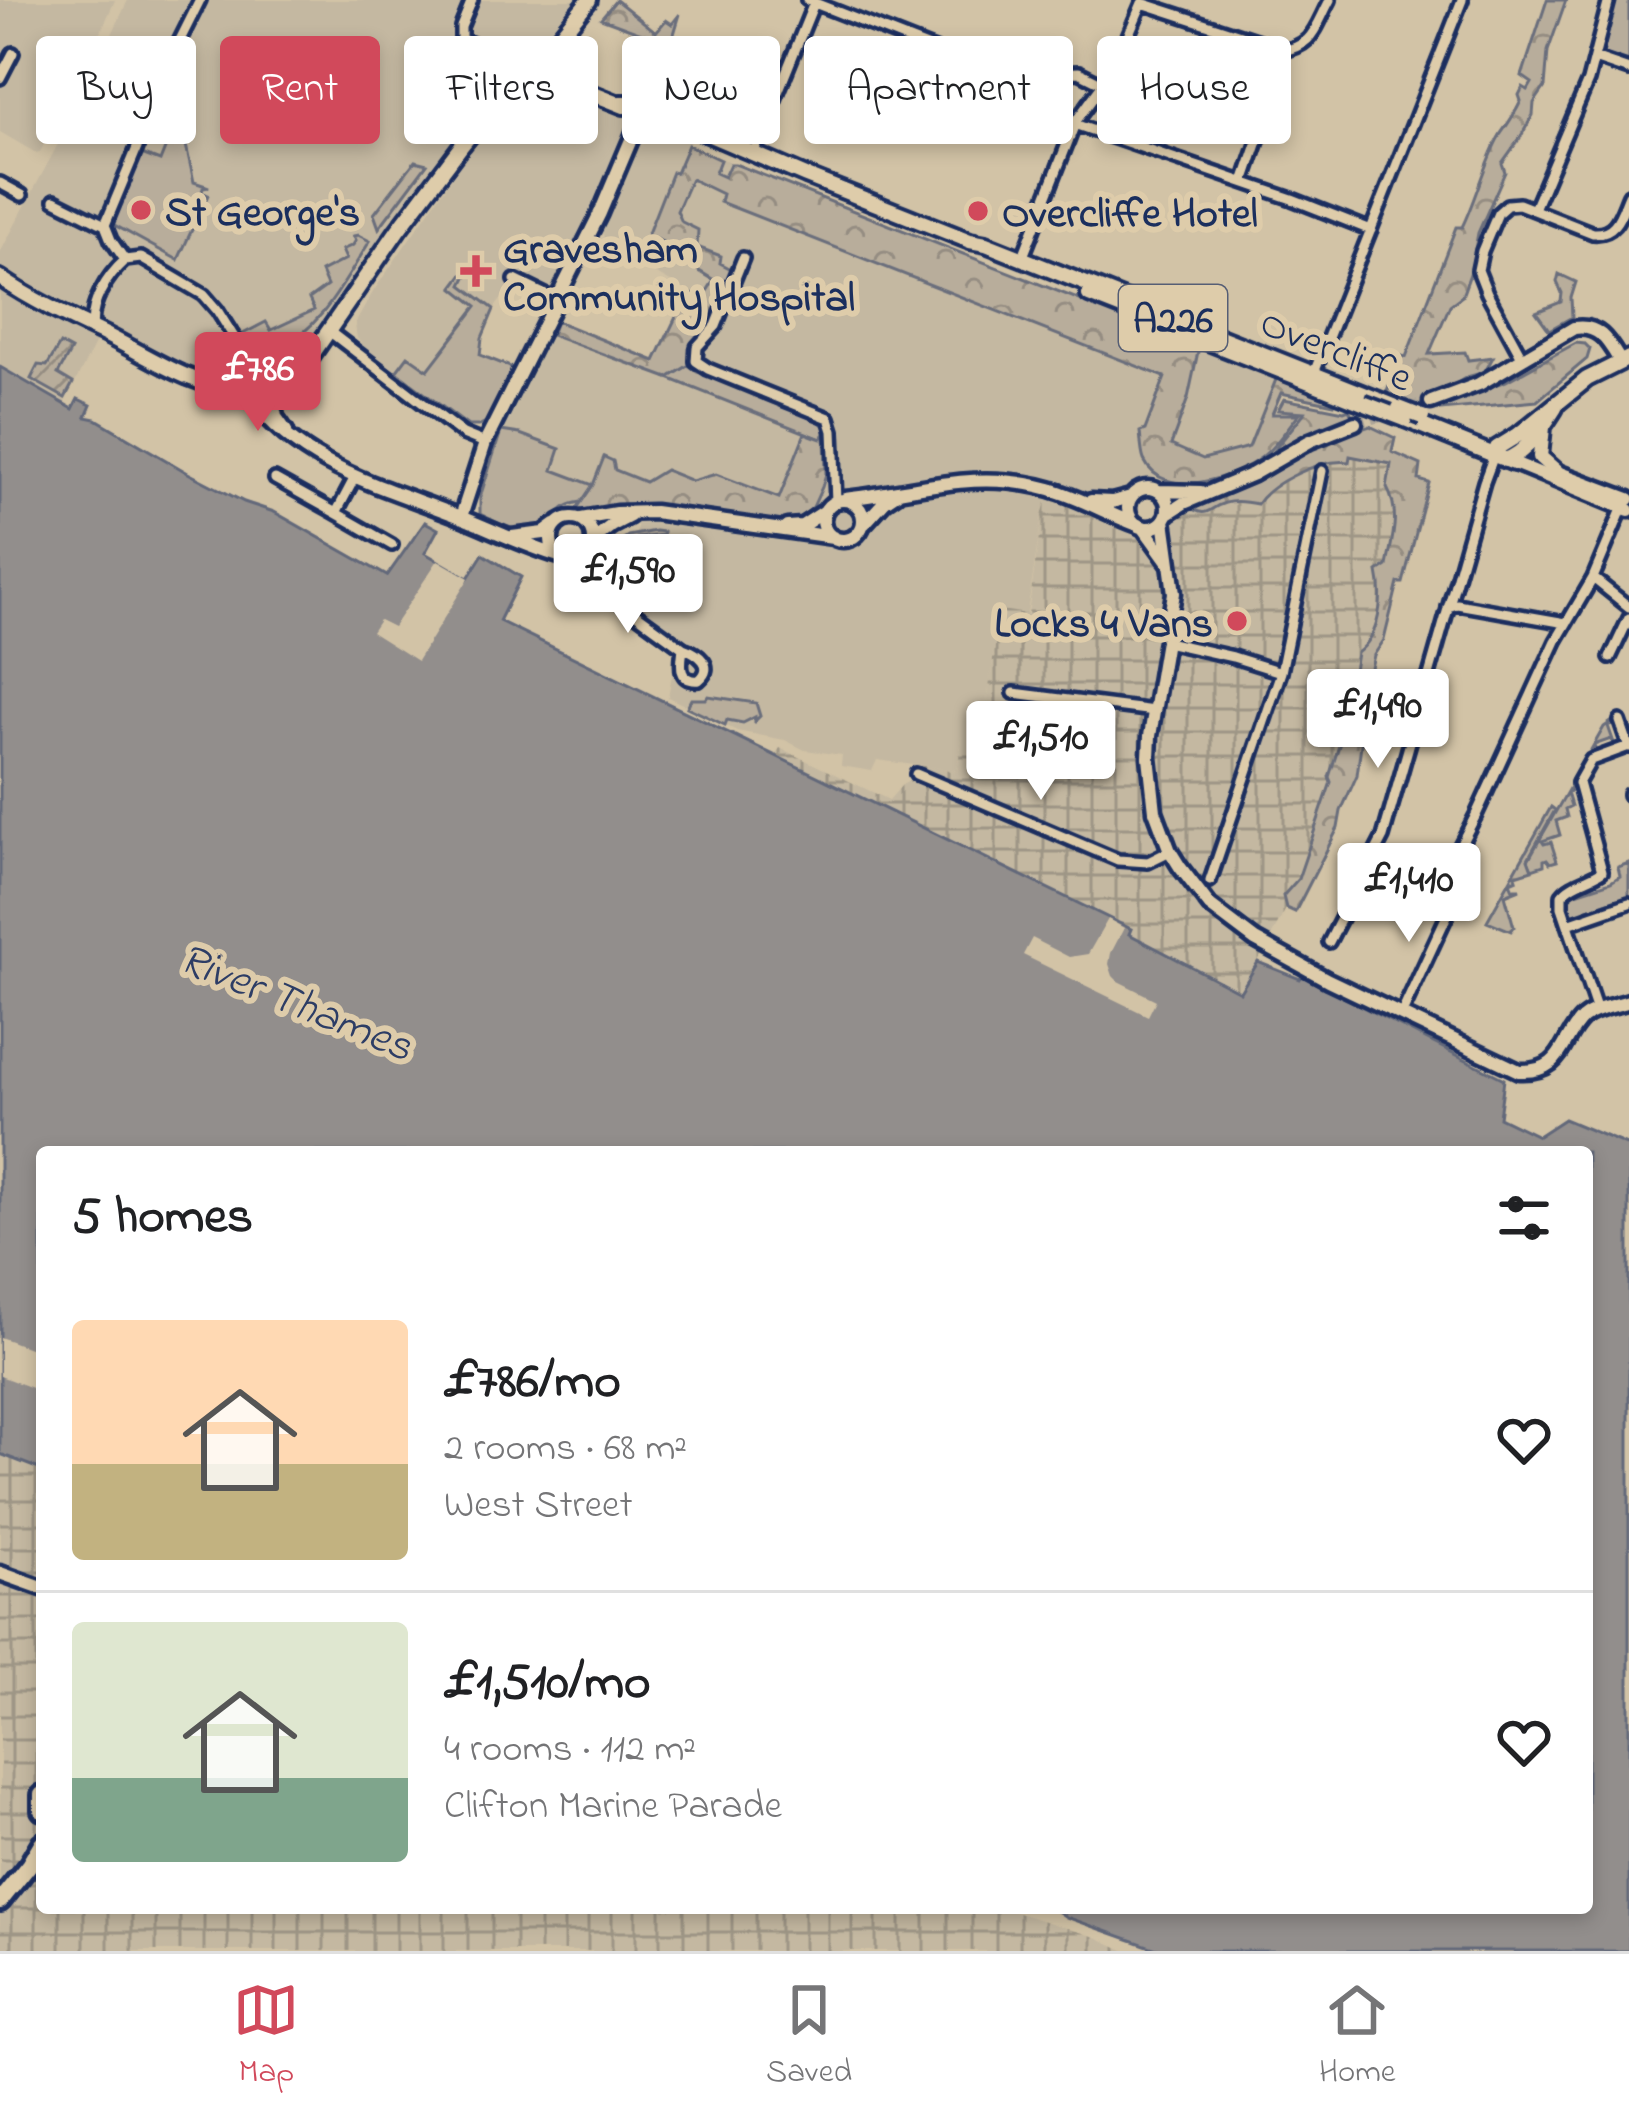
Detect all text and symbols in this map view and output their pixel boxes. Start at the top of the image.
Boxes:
chip: Buy [36,36,196,144]
chip: Rent [220,36,380,144]
chip: Filters [404,36,598,144]
chip: New [622,36,780,144]
chip: Apartment [804,36,1073,144]
chip: House [1097,36,1291,144]
place label: St George's [165,184,360,246]
place label: Overcliffe Hotel [1002,185,1258,246]
marker: St George's [128,197,154,223]
marker: Overcliffe Hotel [965,198,991,224]
place label: Gravesham Community Hospital [503,221,855,330]
marker: Gravesham Community Hospital [460,255,492,287]
road number: A226 [1119,285,1227,351]
street label: Overcliffe [1250,294,1421,410]
pin: £786 [187,332,329,434]
text: £786 [222,342,294,399]
pin: £1,590 [530,534,726,636]
text: £1,590 [581,544,675,601]
place label: Locks 4 Vans [994,595,1213,656]
marker: Locks 4 Vans [1224,608,1250,634]
pin: £1,490 [1280,669,1476,771]
text: £1,490 [1334,679,1422,736]
pin: £1,510 [943,701,1139,803]
text: £1,510 [993,711,1089,768]
pin: £1,410 [1311,843,1507,945]
text: £1,410 [1364,853,1454,910]
water label: River Thames [168,928,422,1081]
text: 5 homes [72,1181,253,1256]
icon: filters [1491,1185,1557,1251]
text: £786/mo [444,1346,621,1421]
icon: home [168,1368,312,1512]
icon: heart [1491,1407,1557,1473]
text: 2 rooms · 68 m² [444,1421,687,1478]
text: West Street [444,1478,633,1535]
text: £1,510/mo [444,1647,651,1722]
icon: home [168,1670,312,1814]
icon: heart [1491,1709,1557,1775]
text: 4 rooms · 112 m² [444,1722,696,1779]
text: Clifton Marine Parade [444,1779,782,1836]
tab: Map [233,1977,299,2097]
tab: Saved [766,1977,852,2097]
tab: Home [1319,1977,1396,2097]

